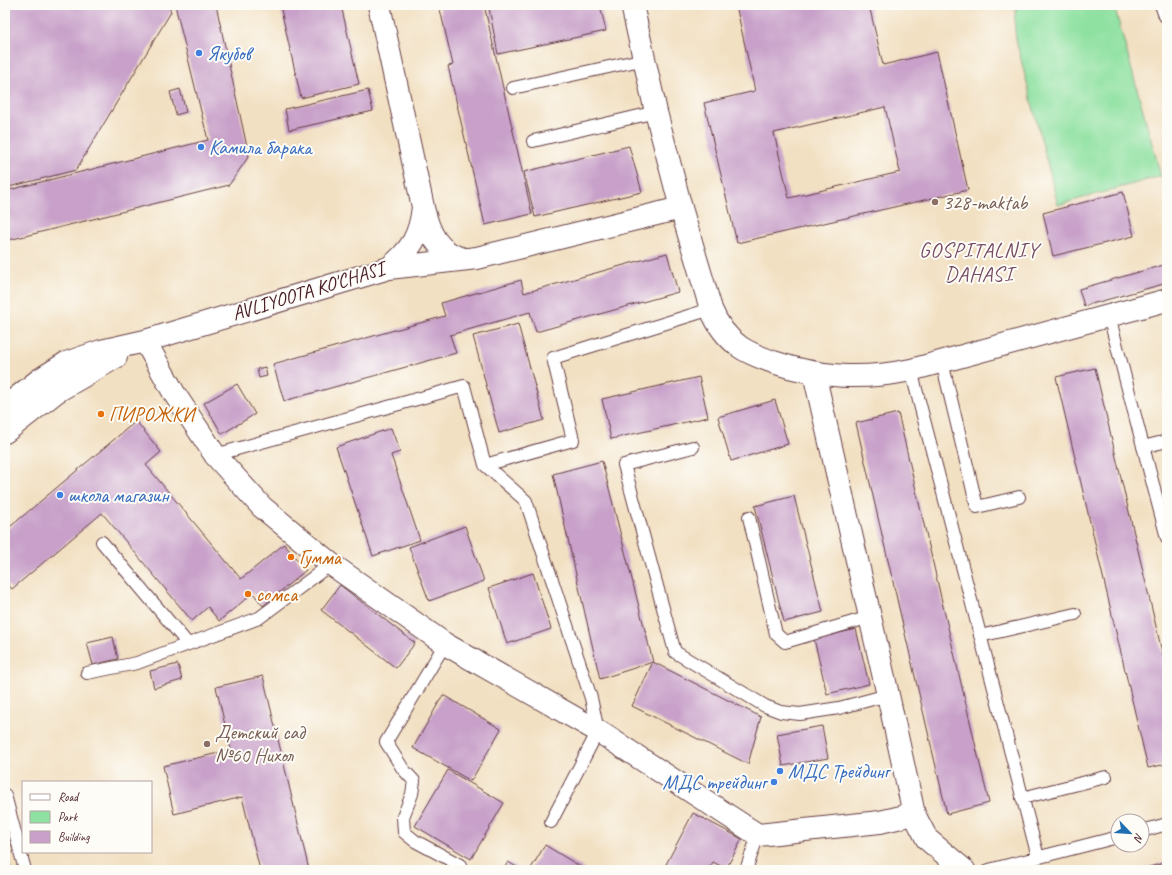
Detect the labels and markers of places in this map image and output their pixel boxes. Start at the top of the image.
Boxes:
place label: Якубов [207,41,255,66]
marker: Якубов [194,48,204,58]
place label: Камила барака [209,135,313,160]
marker: Камила барака [196,142,206,152]
place label: 328-maktab [943,190,1028,215]
marker: 328-maktab [930,197,940,207]
place label: ПИРОЖКИ [109,402,197,427]
marker: ПИРОЖКИ [96,409,106,419]
place label: школа магазин [68,483,171,508]
marker: школа магазин [55,490,65,500]
place label: Гумма [299,545,343,570]
marker: Гумма [286,552,296,562]
place label: сомса [256,582,299,607]
marker: сомса [243,589,253,599]
place label: Детский сад №60 Нихол [215,720,306,768]
marker: Детский сад №60 Нихол [202,739,212,749]
place label: МДС Трейдинг [788,759,892,784]
marker: МДС Трейдинг [775,766,785,776]
place label: МДС трейдинг [663,770,769,795]
marker: МДС трейдинг [769,777,779,787]

